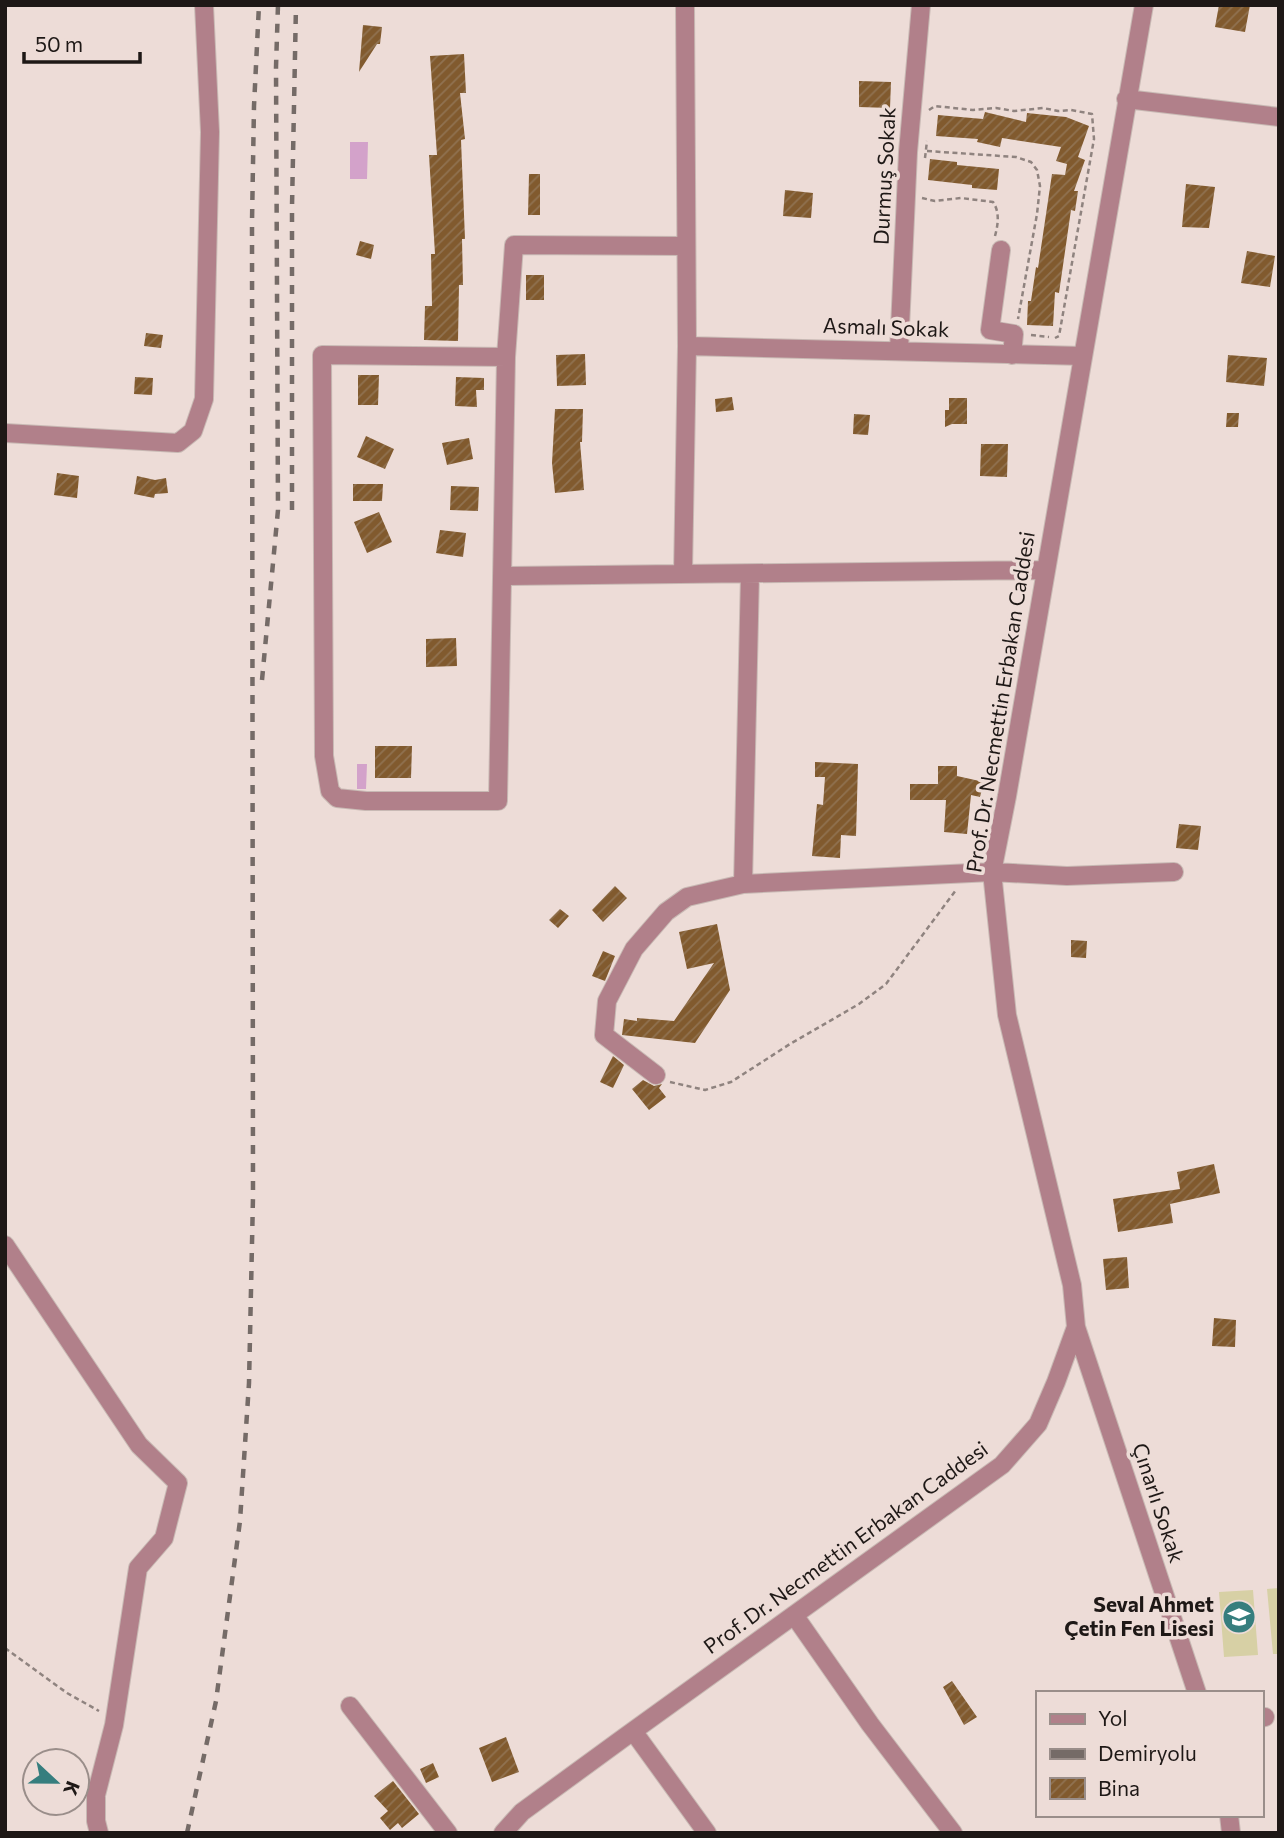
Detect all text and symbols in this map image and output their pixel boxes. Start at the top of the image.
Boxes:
scale bar [24,21,140,65]
text: 50 m [35,31,83,56]
street label: Durmuş Sokak [867,106,900,245]
street label: Asmalı Sokak [822,312,950,341]
street label: Prof. Dr. Necmettin Erbakan Caddesi [960,529,1039,874]
street label: Prof. Dr. Necmettin Erbakan Caddesi [698,1435,992,1658]
street label: Çınarlı Sokak [1128,1439,1191,1566]
place label: Seval Ahmet Çetin Fen Lisesi [1064,1591,1214,1640]
school or university icon: Seval Ahmet Çetin Fen Lisesi [1220,1598,1258,1636]
legend [1036,1691,1263,1817]
text: Yol [1098,1705,1128,1730]
text: Demiryolu [1098,1740,1197,1765]
north arrow [21,1747,91,1817]
text: Bina [1098,1775,1140,1800]
text: K [59,1778,85,1799]

